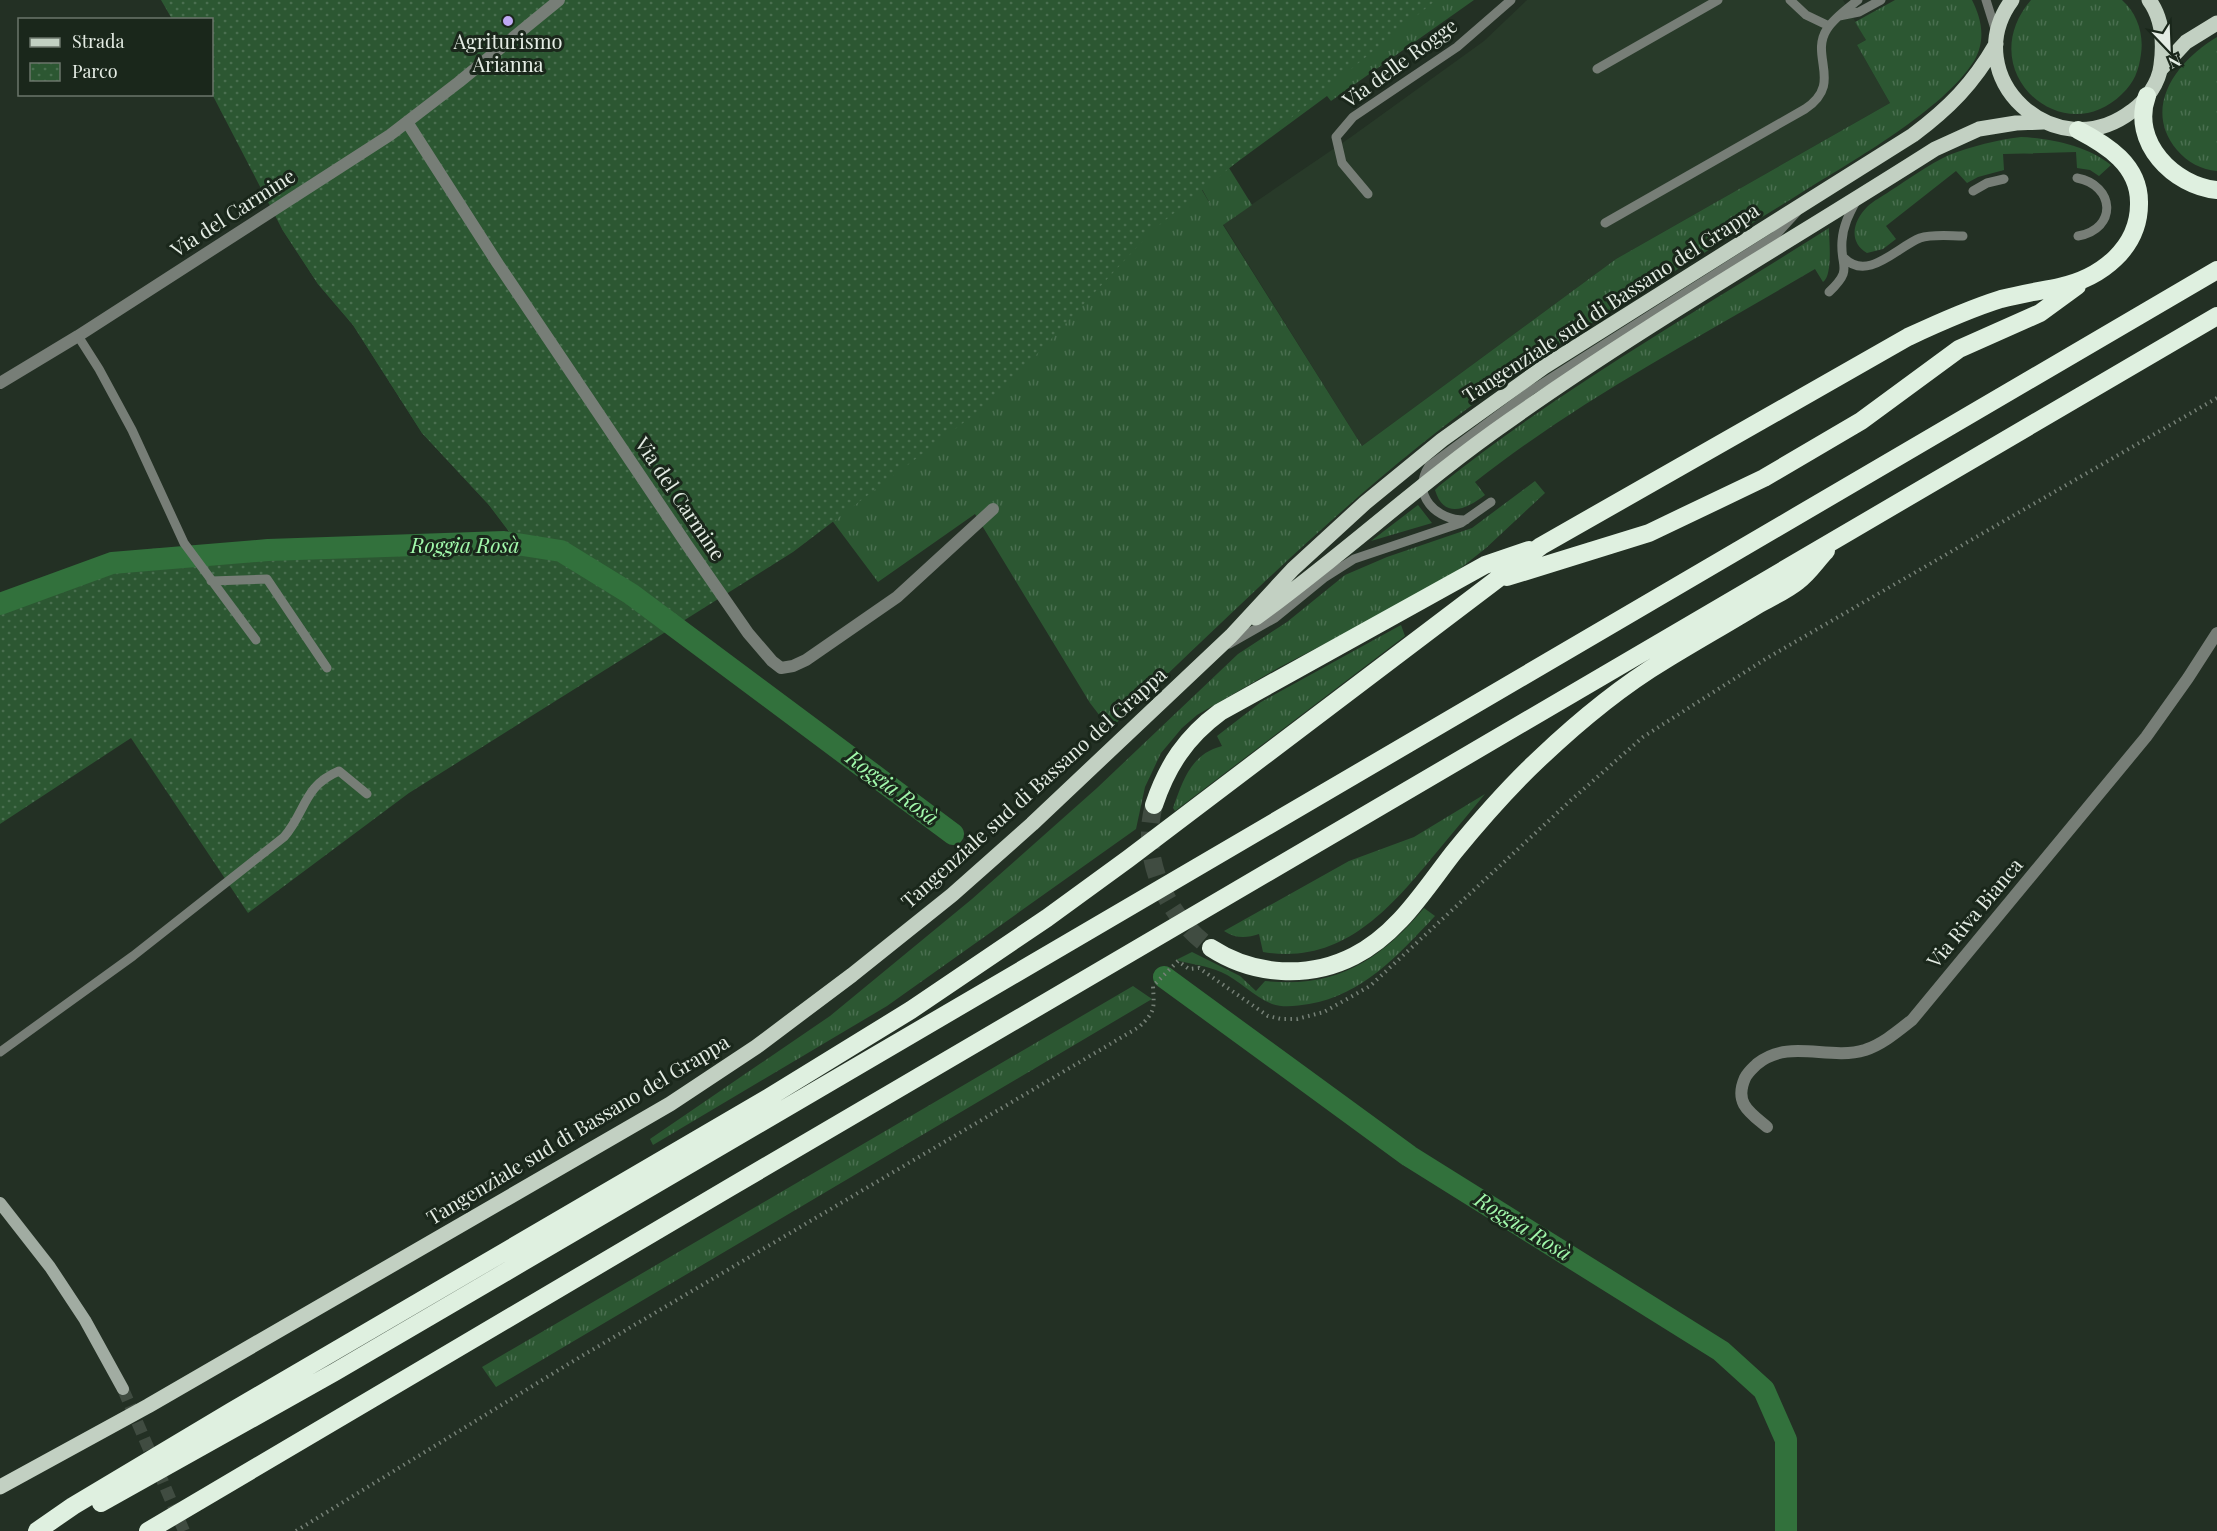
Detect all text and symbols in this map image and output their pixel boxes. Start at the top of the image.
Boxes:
street label: Via delle Rogge [1336,11,1462,113]
marker: Agriturismo Arianna [501,14,515,28]
legend [18,18,213,96]
north arrow [2139,18,2199,78]
place label: Agriturismo Arianna [452,27,563,77]
text: Strada [72,29,125,53]
text: N [2165,50,2184,74]
text: Parco [72,59,118,83]
street label: Via del Carmine [164,161,300,263]
street label: Tangenziale sud di Bassano del Grappa [1457,195,1764,408]
street label: Via del Carmine [629,430,733,565]
water label: Roggia Rosà [410,530,519,558]
street label: Tangenziale sud di Bassano del Grappa [894,660,1172,914]
water label: Roggia Rosà [841,742,945,830]
street label: Via Riva Bianca [1919,851,2028,973]
street label: Tangenziale sud di Bassano del Grappa [421,1027,734,1230]
water label: Roggia Rosà [1470,1184,1578,1266]

